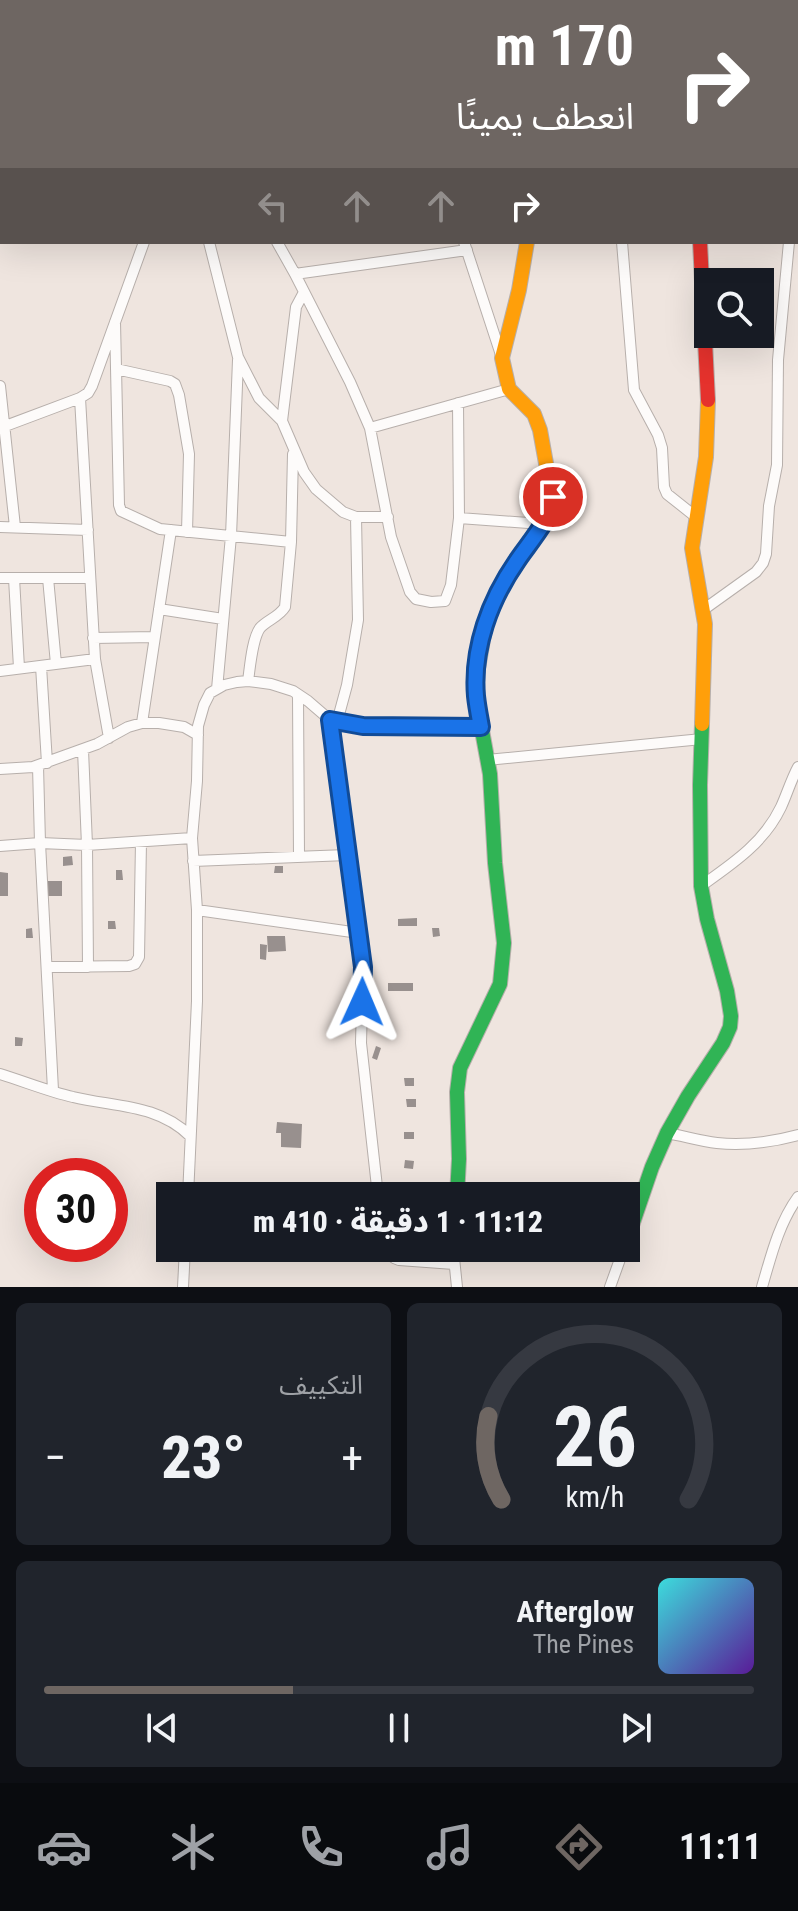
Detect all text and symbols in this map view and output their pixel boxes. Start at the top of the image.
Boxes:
text: 170 m [495,13,634,79]
icon: right [662,32,766,136]
text: انعطف يمينًا [456,96,634,138]
icon: left [251,184,295,228]
icon: ahead [335,184,379,228]
icon: ahead [419,184,463,228]
icon: right [503,184,547,228]
map controls [694,268,774,348]
button: search [694,268,774,348]
pin [519,463,587,531]
icon: arrive [531,475,575,519]
position arrow [320,960,404,1044]
speed limit sign: 30 [24,1158,128,1262]
text: 11:12 · 1 دقيقة · 410 m [253,1204,543,1239]
text: التكييف [279,1370,363,1400]
text: 26 [552,1389,637,1486]
text: 23° [161,1422,246,1493]
text: − [44,1432,66,1484]
text: + [341,1432,363,1484]
text: km/h [565,1480,624,1514]
text: Afterglow [516,1594,634,1629]
text: The Pines [533,1629,634,1659]
icon: previous [140,1706,184,1750]
icon: pause [377,1706,421,1750]
icon: next [614,1706,658,1750]
icon: car [36,1819,92,1875]
icon: climate [165,1819,221,1875]
icon: phone [293,1819,349,1875]
icon: music [422,1819,478,1875]
icon: directions [551,1819,607,1875]
text: 11:11 [679,1826,762,1868]

